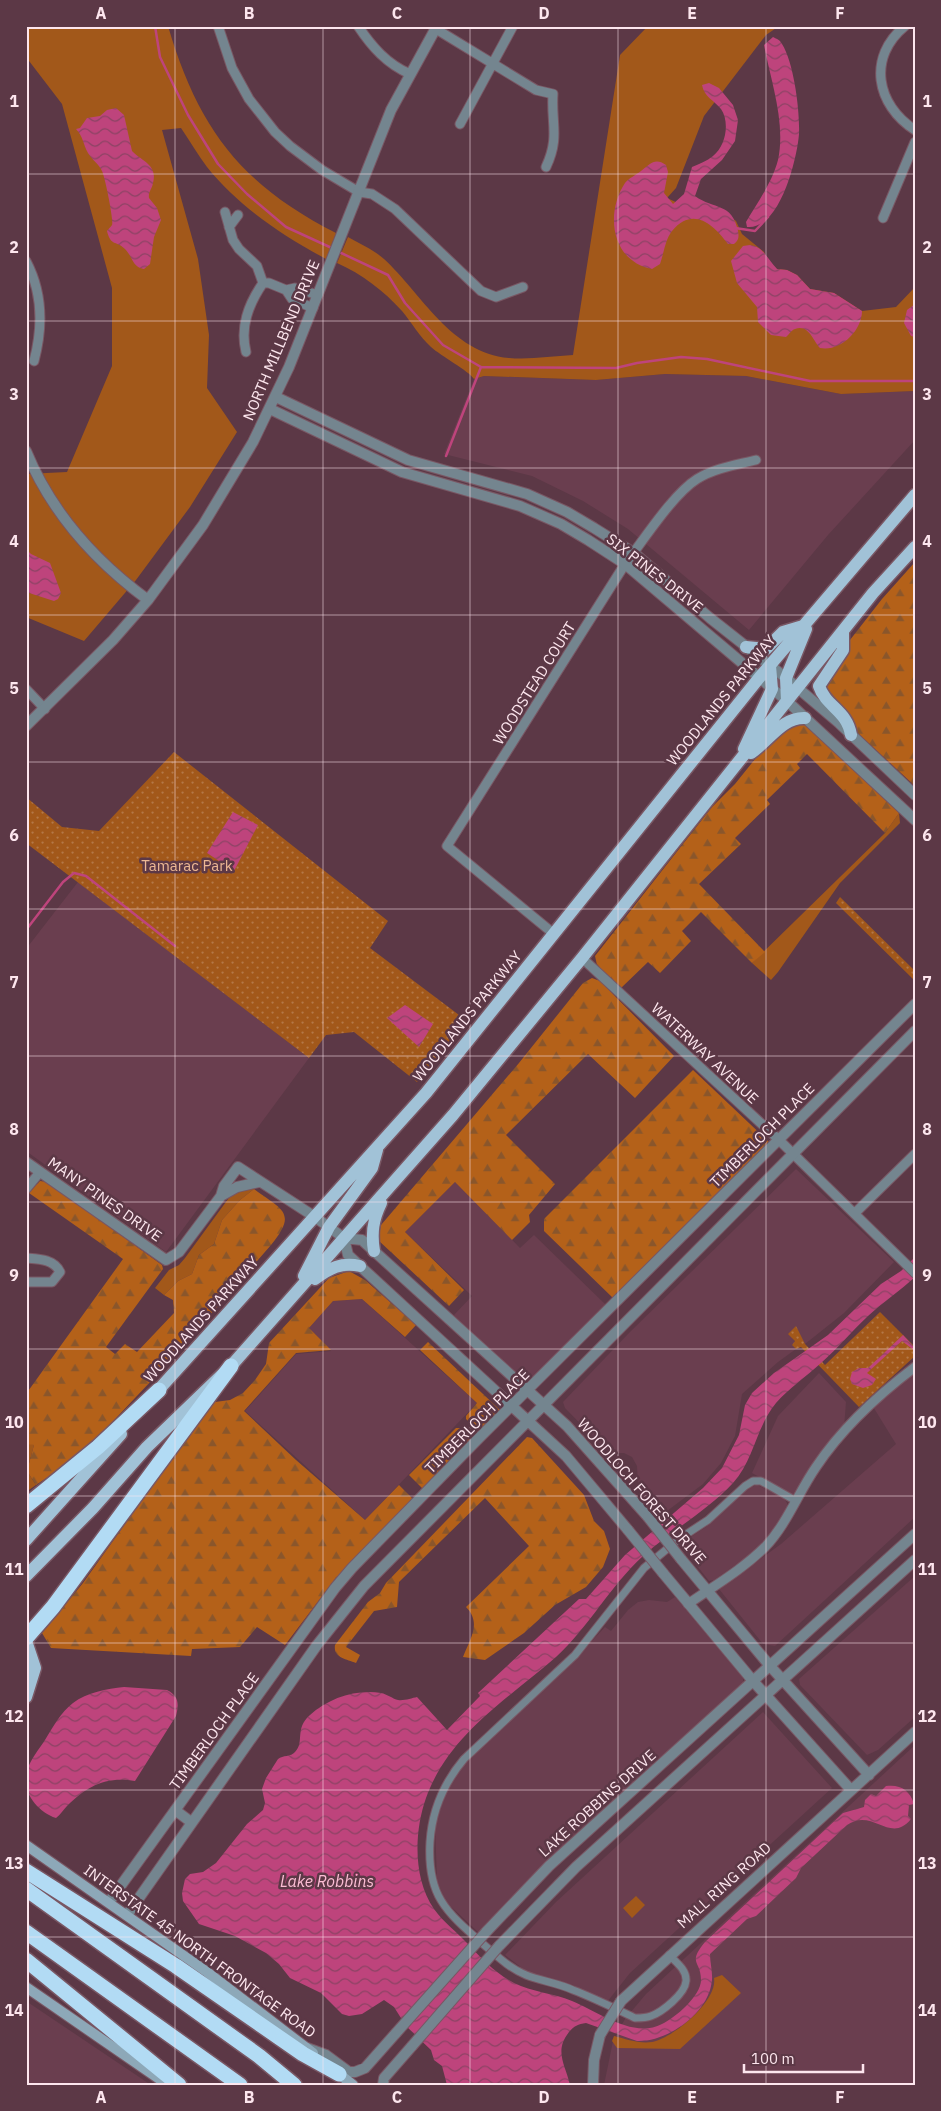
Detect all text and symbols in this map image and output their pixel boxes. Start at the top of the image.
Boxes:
text: A [96,3,107,23]
text: B [244,3,255,23]
text: C [392,3,402,23]
text: D [538,3,550,23]
text: E [687,3,697,23]
text: F [835,3,845,23]
text: 1 [9,91,19,111]
text: 1 [922,91,932,111]
text: 2 [9,237,19,257]
text: 2 [922,237,932,257]
street label: NORTH MILLBEND DRIVE [239,257,323,423]
text: 3 [9,384,19,404]
text: 3 [922,384,932,404]
street label: SIX PINES DRIVE [603,529,707,617]
text: 4 [9,531,19,551]
text: 4 [922,531,932,551]
street label: WOODSTEAD COURT [488,618,580,748]
street label: WOODLANDS PARKWAY [662,631,780,769]
text: 5 [9,678,19,698]
text: 5 [922,678,932,698]
text: 6 [9,825,19,845]
text: 6 [922,825,932,845]
park label: Tamarac Park [141,856,233,875]
street label: WOODLANDS PARKWAY [408,947,526,1085]
text: 7 [9,972,19,992]
text: 7 [922,972,932,992]
street label: WATERWAY AVENUE [647,998,763,1108]
street label: TIMBERLOCH PLACE [706,1079,818,1191]
text: 8 [9,1119,19,1139]
text: 8 [922,1119,932,1139]
street label: MANY PINES DRIVE [44,1152,166,1246]
street label: WOODLANDS PARKWAY [139,1252,263,1386]
text: 9 [9,1265,19,1285]
text: 9 [922,1265,932,1285]
street label: TIMBERLOCH PLACE [421,1365,533,1477]
text: 10 [4,1412,24,1432]
text: 10 [917,1412,937,1432]
street label: WOODLOCH FOREST DRIVE [573,1414,711,1568]
text: 11 [4,1559,24,1579]
text: 11 [917,1559,937,1579]
street label: TIMBERLOCH PLACE [165,1669,263,1793]
text: 12 [4,1706,24,1726]
text: 12 [917,1706,937,1726]
street label: LAKE ROBBINS DRIVE [534,1745,660,1861]
street label: MALL RING ROAD [673,1838,775,1932]
text: 13 [4,1853,24,1873]
text: 13 [917,1853,937,1873]
street label: INTERSTATE 45 NORTH FRONTAGE ROAD [80,1860,320,2042]
water label: Lake Robbins [280,1871,374,1891]
text: 14 [4,2000,24,2020]
text: 14 [917,2000,937,2020]
scale bar [744,2041,862,2073]
text: 100 m [751,2049,795,2068]
text: A [96,2087,107,2107]
text: B [244,2087,255,2107]
text: C [392,2087,402,2107]
text: D [538,2087,550,2107]
text: E [687,2087,697,2107]
text: F [835,2087,845,2107]

